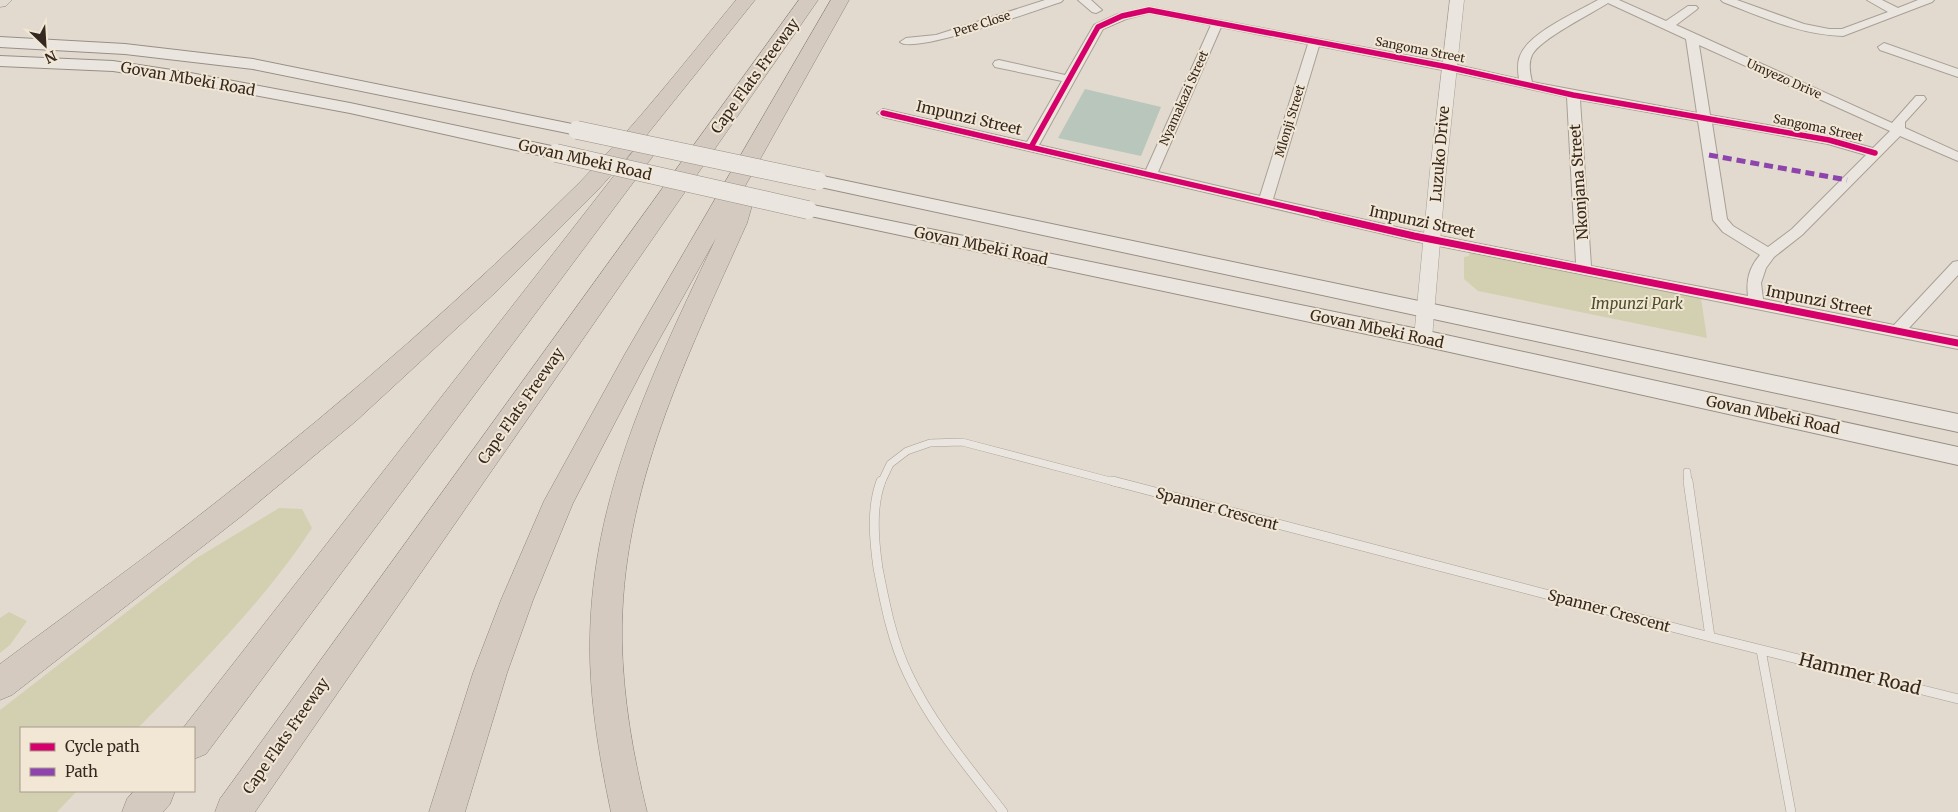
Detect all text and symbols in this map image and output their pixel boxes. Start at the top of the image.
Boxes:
street label: Pere Close [952,7,1012,40]
street label: Cape Flats Freeway [706,14,803,137]
north arrow [20,20,70,70]
street label: Sangoma Street [1374,33,1467,66]
text: N [42,46,59,67]
street label: Nyamakazi Street [1156,48,1211,148]
street label: Umyezo Drive [1744,55,1824,102]
street label: Govan Mbeki Road [119,57,257,100]
street label: Mlonji Street [1271,83,1308,159]
street label: Impunzi Street [914,96,1024,139]
street label: Luzuko Drive [1426,105,1453,203]
street label: Sangoma Street [1772,111,1865,144]
street label: Nkonjana Street [1565,123,1592,241]
street label: Govan Mbeki Road [517,135,654,184]
street label: Impunzi Street [1367,201,1477,242]
street label: Govan Mbeki Road [912,222,1050,269]
street label: Impunzi Street [1764,281,1874,320]
park label: Impunzi Park [1591,294,1684,313]
street label: Govan Mbeki Road [1308,305,1446,352]
street label: Cape Flats Freeway [473,344,568,468]
street label: Govan Mbeki Road [1704,391,1842,438]
street label: Spanner Crescent [1154,483,1281,534]
street label: Spanner Crescent [1546,585,1673,636]
street label: Hammer Road [1797,647,1924,700]
street label: Cape Flats Freeway [238,674,333,798]
legend [20,727,195,792]
text: Cycle path [65,737,140,756]
text: Path [65,762,98,781]

